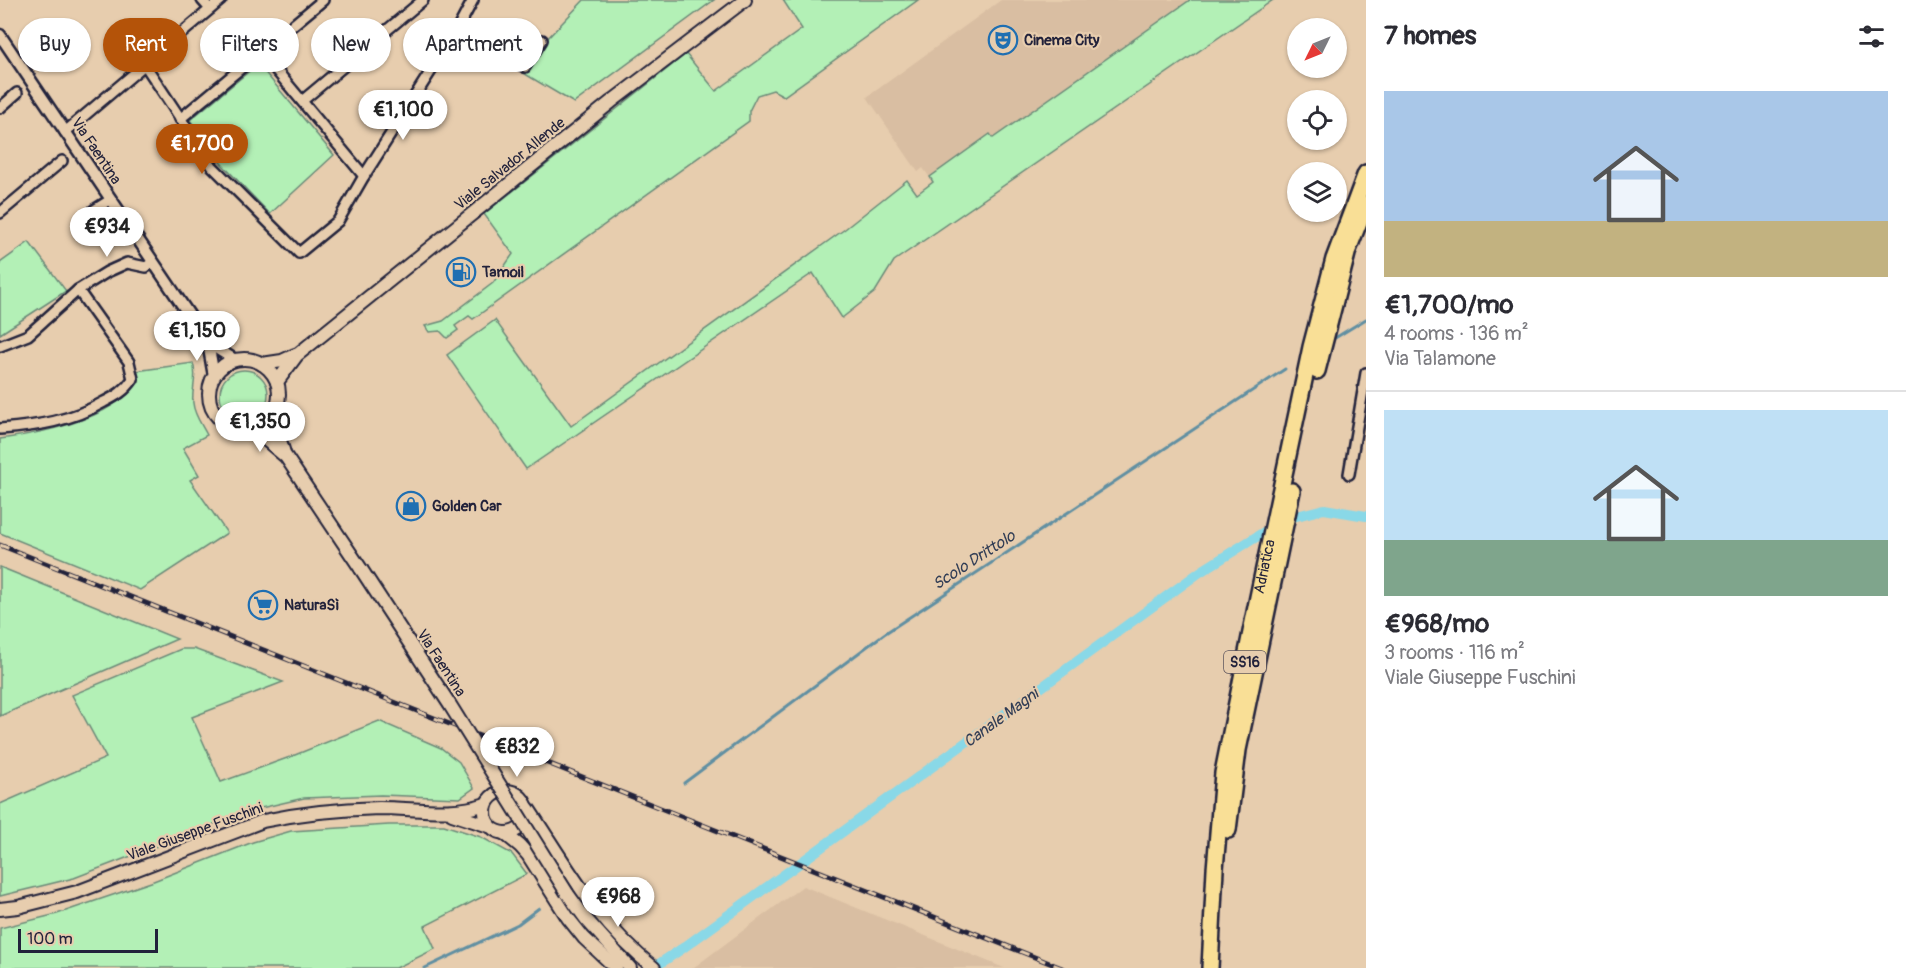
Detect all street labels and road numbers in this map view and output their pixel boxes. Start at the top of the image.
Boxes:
street label: Viale Salvador Allende [451,113,570,214]
street label: Via Faentina [67,114,125,188]
street label: Adriatica [1249,538,1279,595]
street label: Via Faentina [412,626,470,700]
road number: SS16 [1224,651,1266,673]
street label: Viale Giuseppe Fuschini [124,798,266,865]

